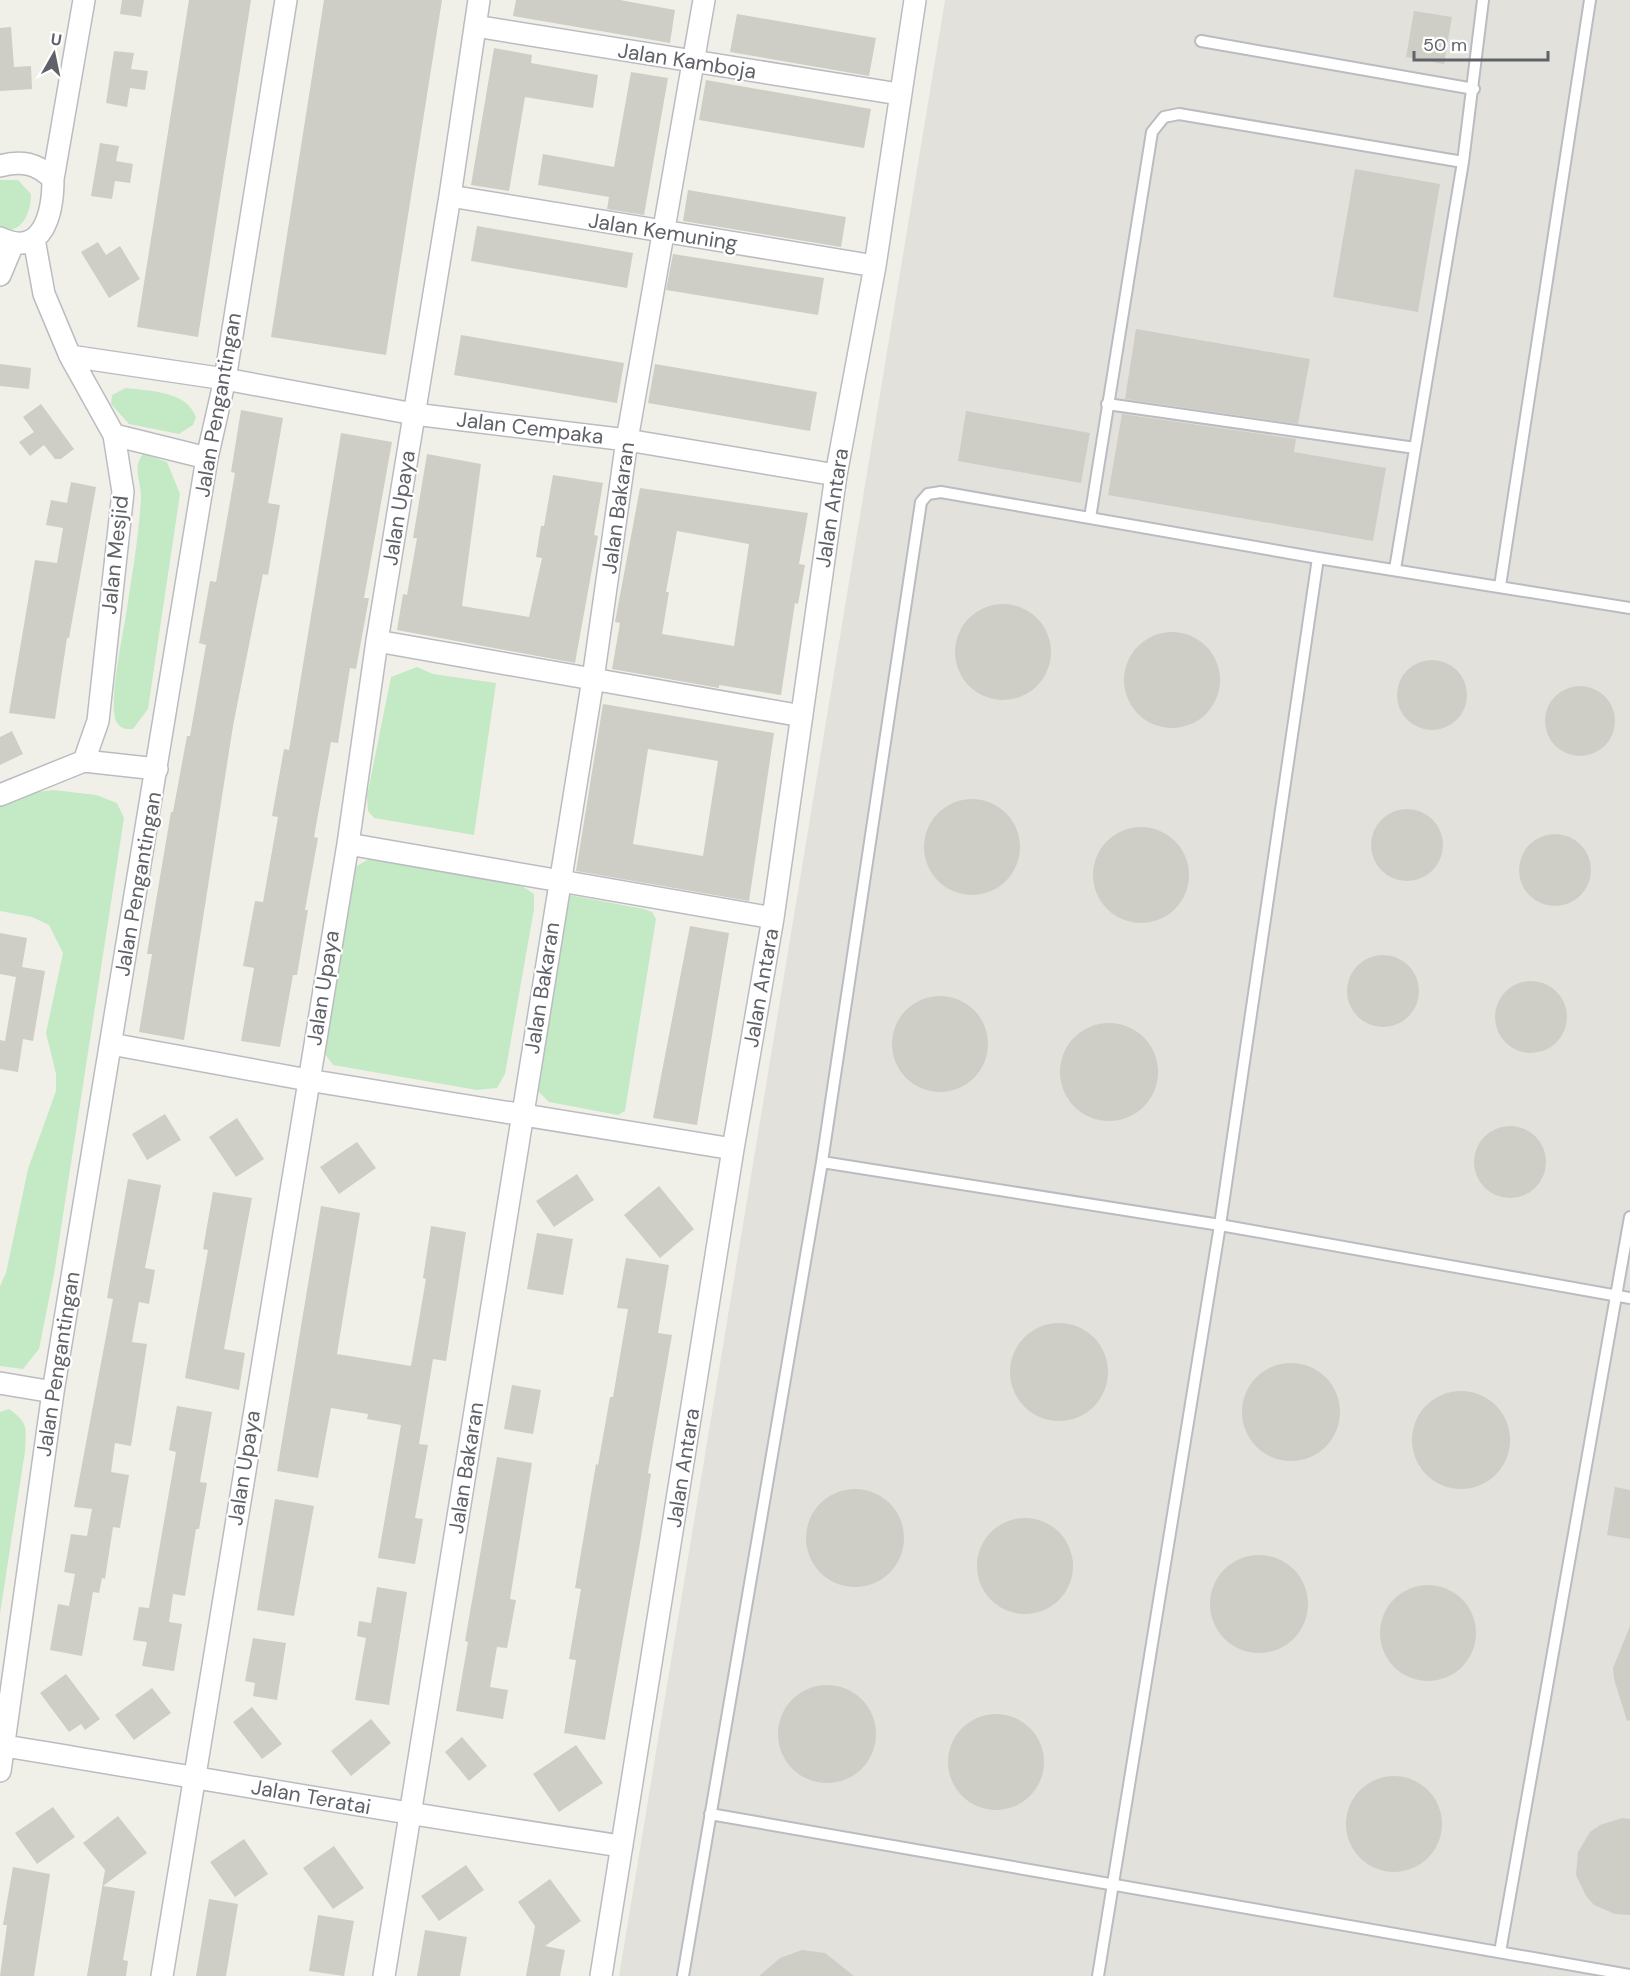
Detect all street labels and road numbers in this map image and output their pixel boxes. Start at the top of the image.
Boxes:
street label: Jalan Kamboja [616,36,758,86]
street label: Jalan Kemuning [586,206,740,258]
street label: Jalan Pengantingan [188,311,248,499]
street label: Jalan Cempaka [455,405,605,451]
street label: Jalan Bakaran [595,440,641,576]
street label: Jalan Antara [809,446,855,570]
street label: Jalan Upaya [376,448,422,568]
street label: Jalan Mesjid [95,494,135,616]
street label: Jalan Pengantingan [108,790,168,978]
street label: Jalan Bakaran [518,920,566,1056]
street label: Jalan Antara [737,926,785,1050]
street label: Jalan Upaya [300,928,346,1048]
street label: Jalan Pengantingan [30,1269,86,1459]
street label: Jalan Bakaran [442,1400,490,1536]
street label: Jalan Antara [660,1406,706,1530]
street label: Jalan Upaya [221,1408,267,1528]
street label: Jalan Teratai [249,1773,373,1821]

